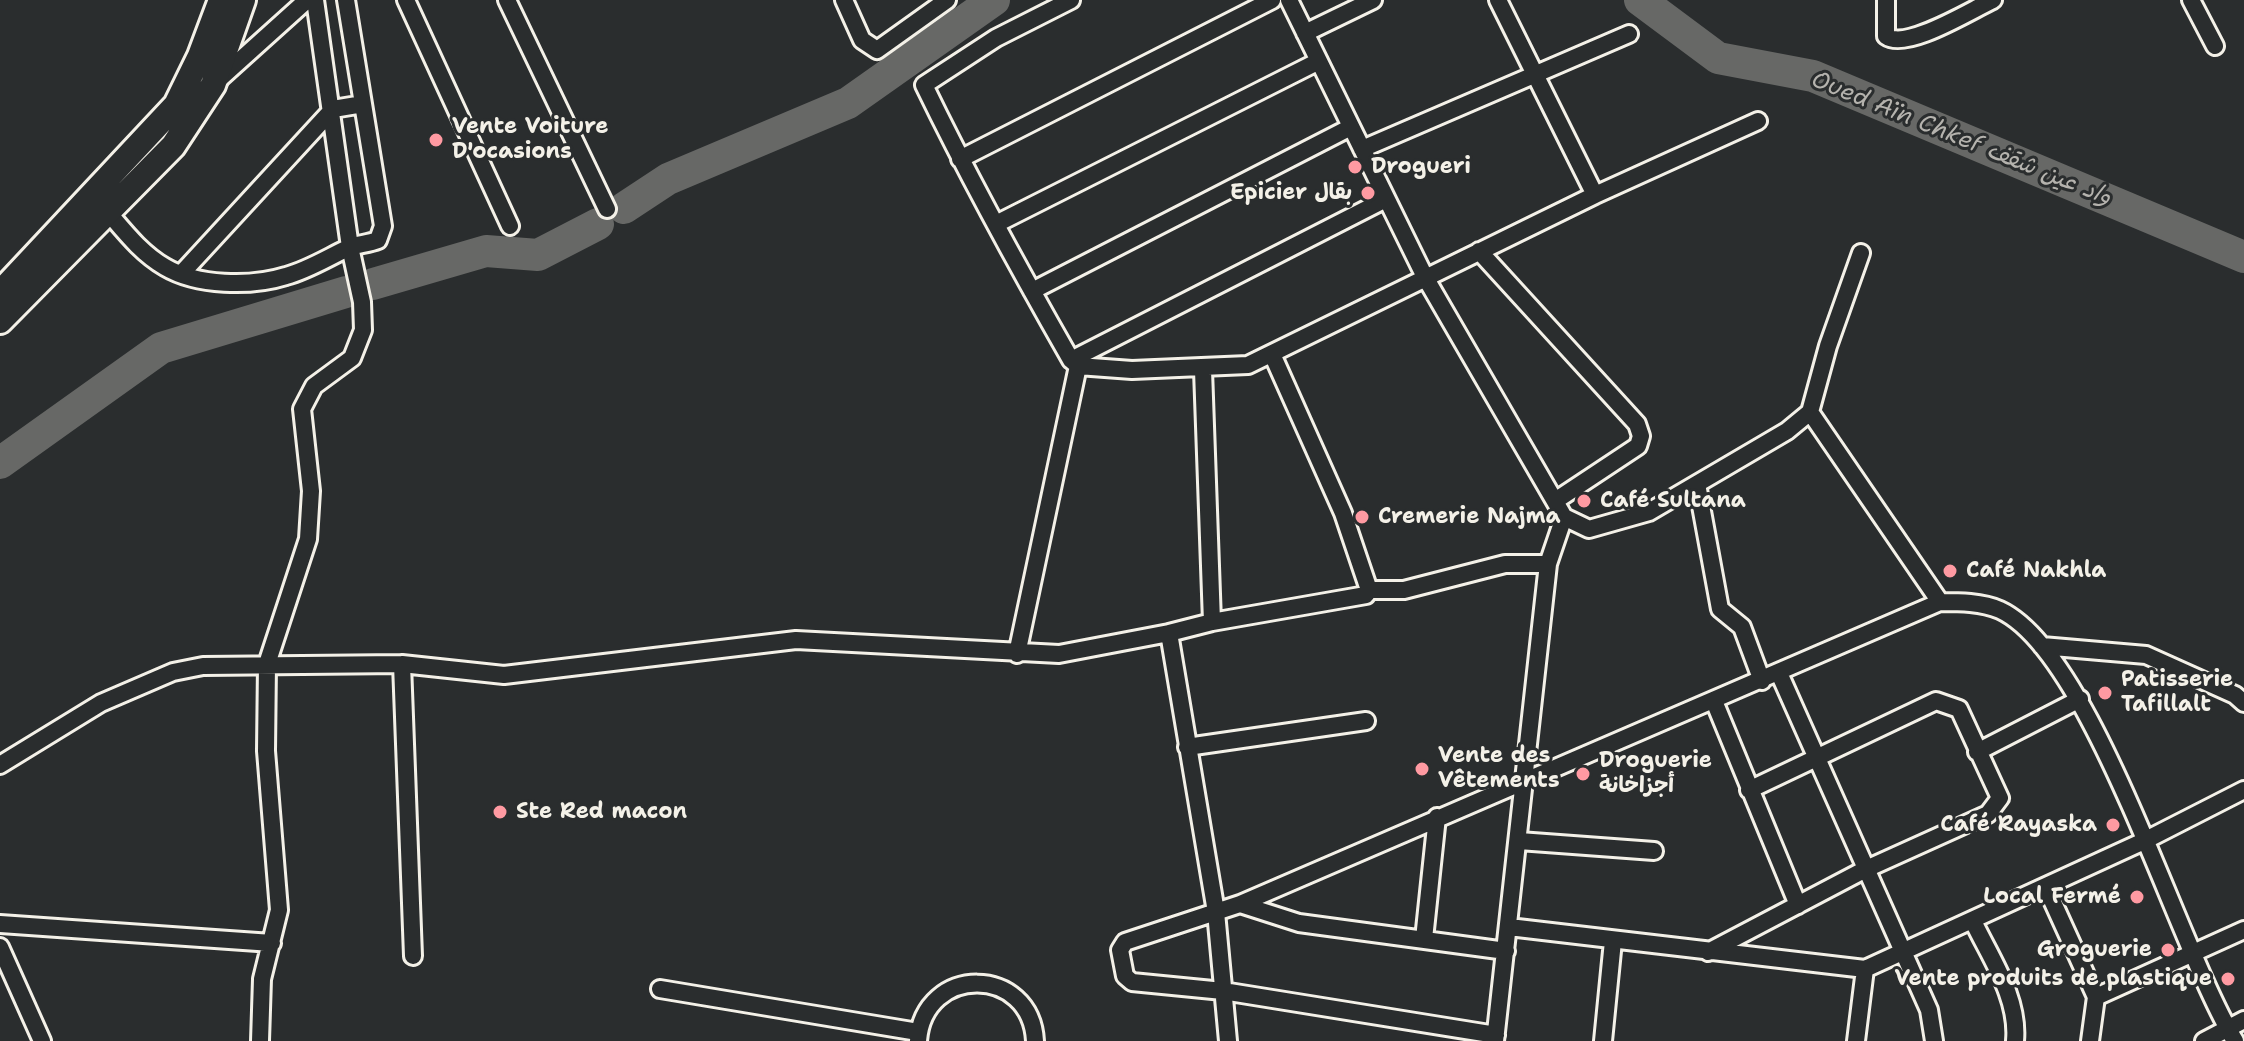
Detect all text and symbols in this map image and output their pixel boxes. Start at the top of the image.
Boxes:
water label: Oued Aïn Chkef واد عين شقف [1807,66,2115,212]
place label: Vente Voiture D'ocasions [452,114,608,166]
marker: Vente Voiture D'ocasions [427,131,445,149]
place label: Drogueri [1371,154,1471,180]
marker: Drogueri [1346,158,1364,176]
place label: Epicier بقال [1230,180,1352,206]
marker: Epicier بقال [1359,184,1377,202]
place label: Café Sultana [1600,488,1746,514]
marker: Café Sultana [1575,492,1593,510]
place label: Cremerie Najma [1378,504,1561,530]
marker: Cremerie Najma [1353,508,1371,526]
place label: Café Nakhla [1966,558,2106,584]
marker: Café Nakhla [1941,562,1959,580]
place label: Patisserie Tafillalt [2121,667,2233,718]
marker: Patisserie Tafillalt [2096,684,2114,702]
place label: Vente des Vêtements [1438,743,1560,794]
place label: Droguerie أجزاخانة [1599,748,1712,800]
marker: Vente des Vêtements [1413,760,1431,778]
marker: Droguerie أجزاخانة [1574,765,1592,783]
place label: Ste Red macon [516,799,687,825]
marker: Ste Red macon [491,803,509,821]
place label: Café Rayaska [1940,812,2097,838]
marker: Café Rayaska [2104,816,2122,834]
place label: Local Fermé [1983,884,2121,910]
marker: Local Fermé [2128,888,2146,906]
place label: Groguerie [2037,937,2152,963]
marker: Groguerie [2159,941,2177,959]
place label: Vente produits de plastique [1895,966,2212,992]
marker: Vente produits de plastique [2219,970,2237,988]

